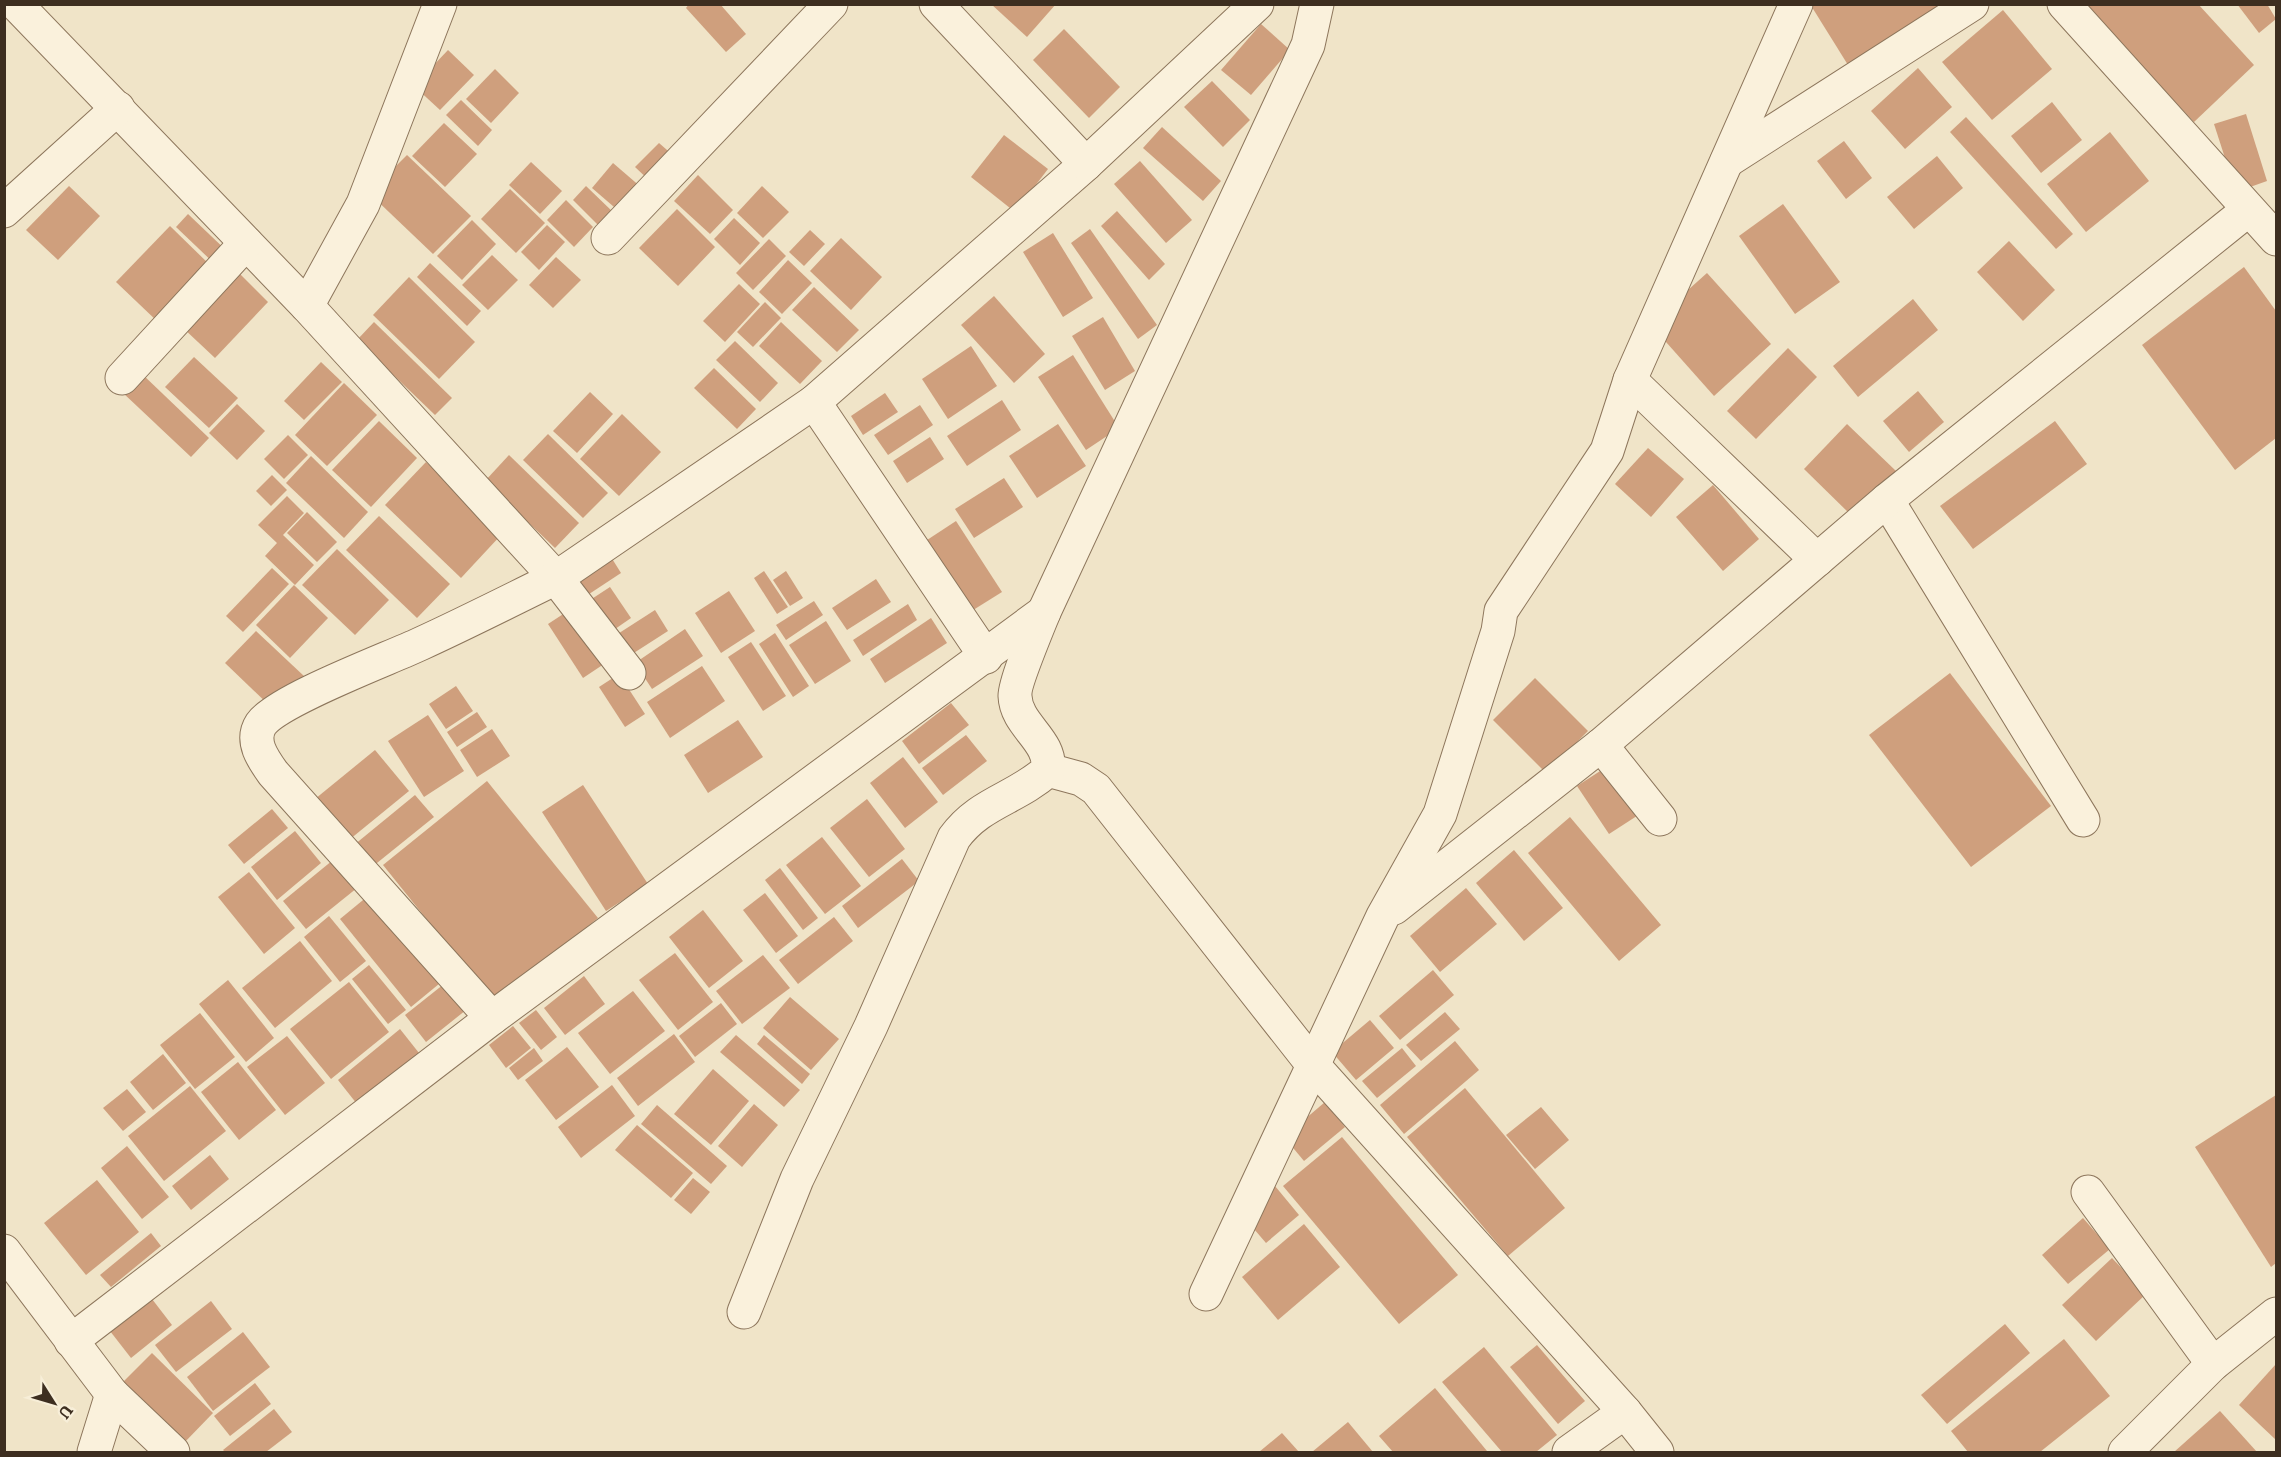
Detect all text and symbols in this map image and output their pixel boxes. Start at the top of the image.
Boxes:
north arrow [24,1373,84,1433]
text: U [53,1400,80,1425]

